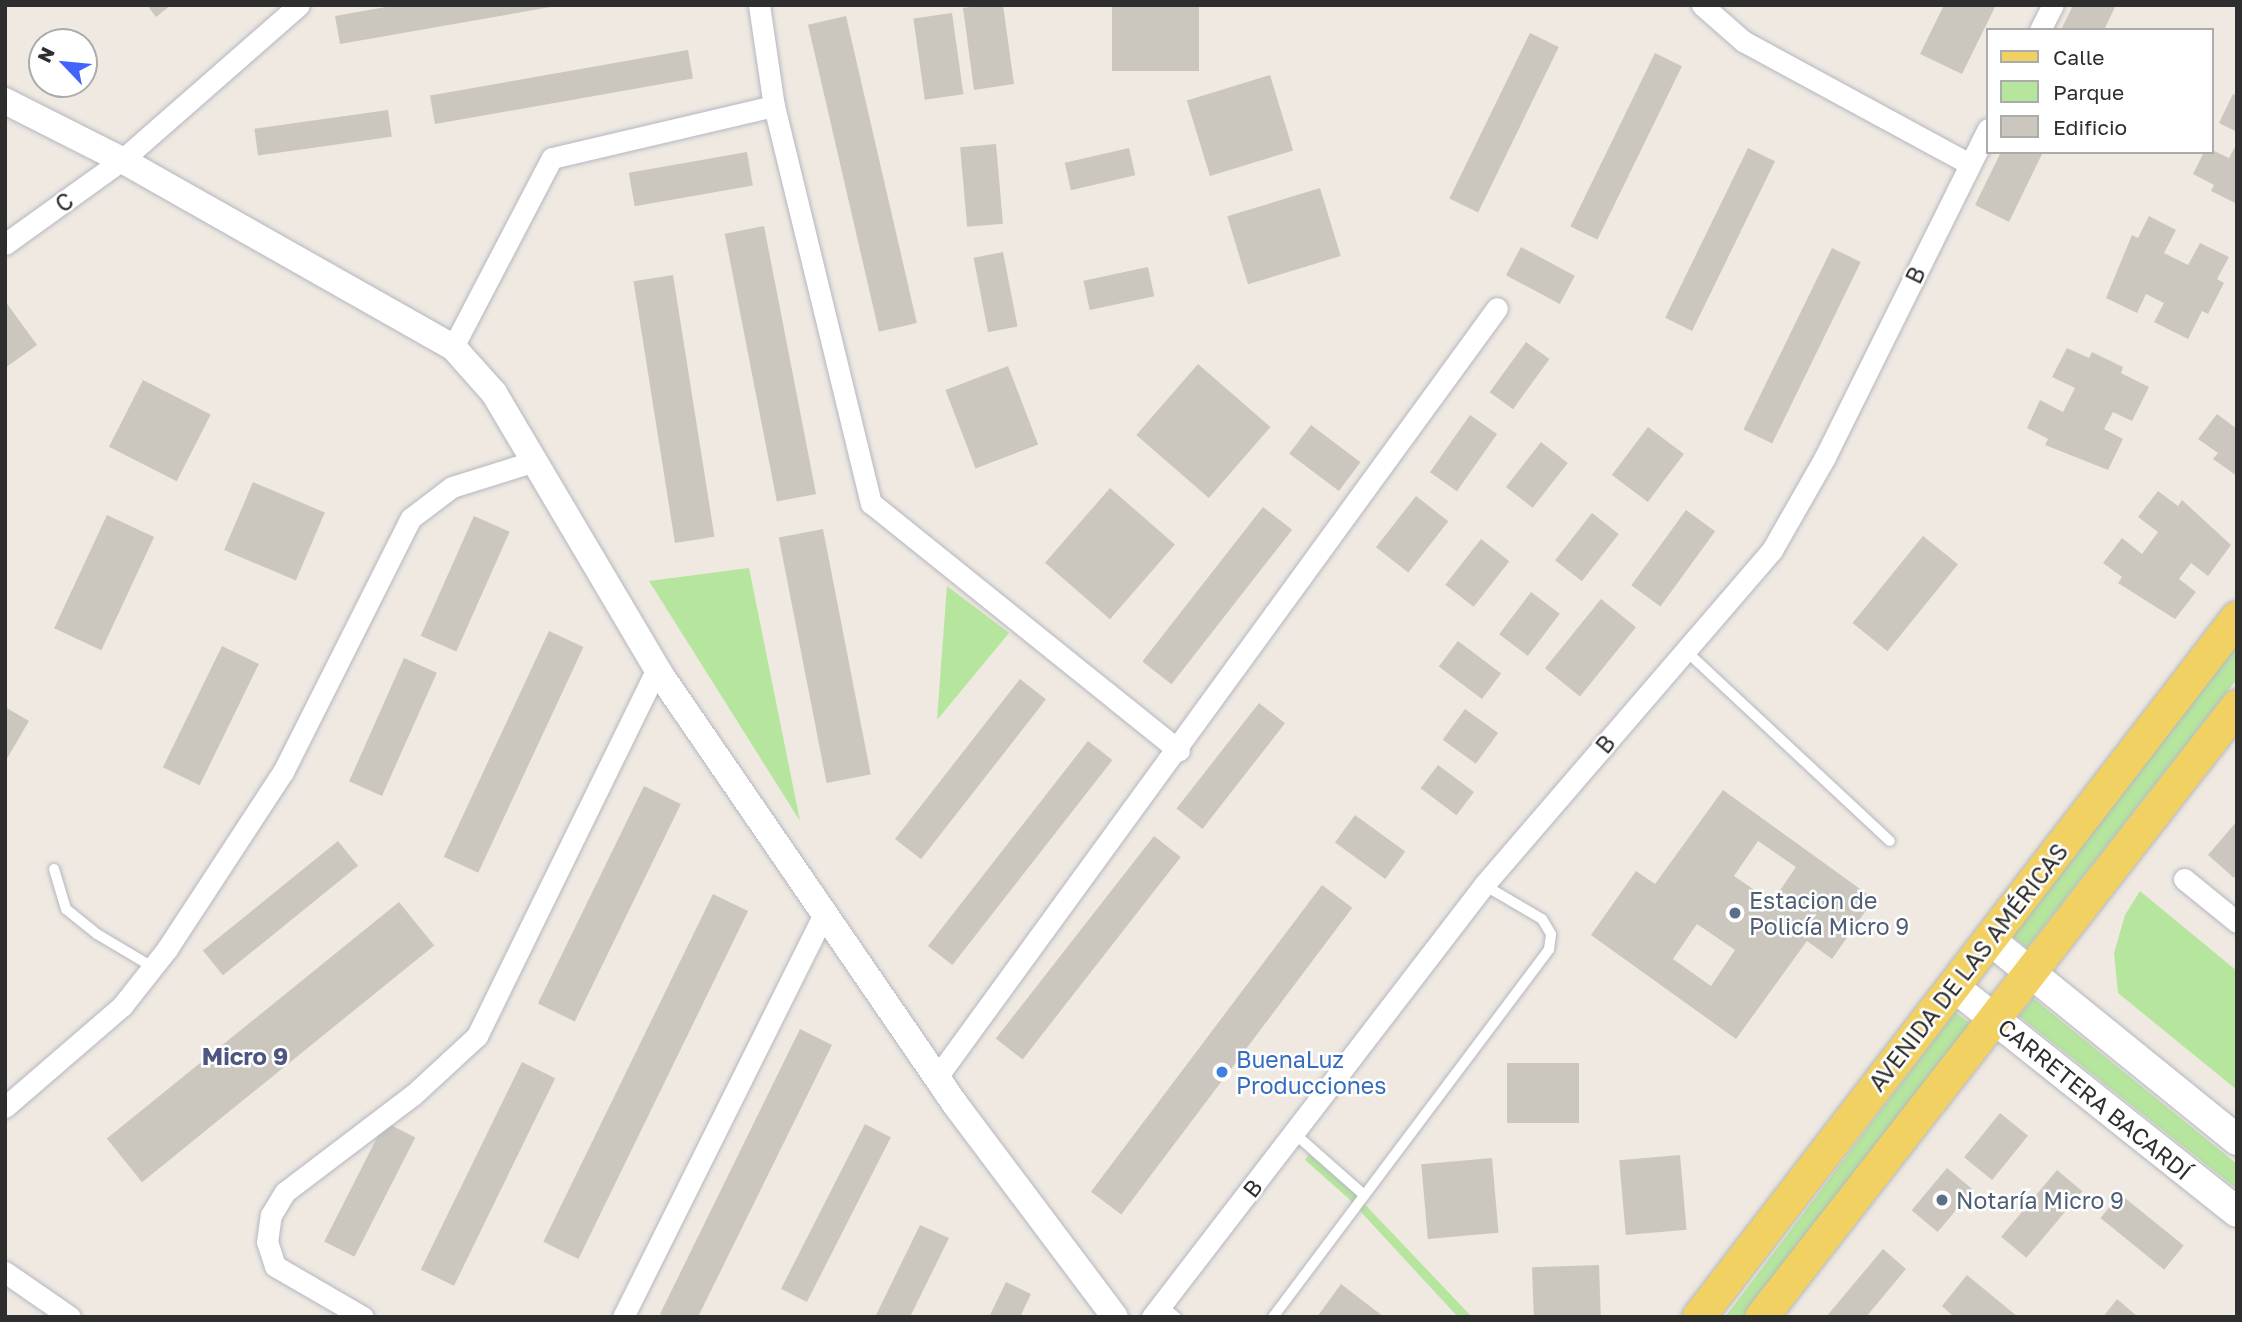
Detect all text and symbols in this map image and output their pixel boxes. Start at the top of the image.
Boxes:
north arrow [28,28,98,98]
legend [1986,28,2214,154]
text: N [32,43,59,66]
text: Calle [2053,44,2105,70]
text: Parque [2053,79,2124,105]
text: Edificio [2053,114,2127,140]
street label: C [50,186,78,218]
street label: B [1899,262,1931,288]
street label: B [1589,729,1621,759]
street label: AVENIDA DE LAS AMÉRICAS [1863,838,2073,1096]
place label: Estacion de Policía Micro 9 [1749,886,1909,940]
marker: Estacion de Policía Micro 9 [1727,905,1743,921]
street label: CARRETERA BACARDÍ [1993,1013,2197,1185]
district label: Micro 9 [202,1042,288,1070]
place label: BuenaLuz Producciones [1236,1045,1386,1099]
marker: BuenaLuz Producciones [1214,1064,1230,1080]
street label: B [1236,1173,1268,1203]
place label: Notaría Micro 9 [1956,1186,2124,1214]
marker: Notaría Micro 9 [1934,1192,1950,1208]

